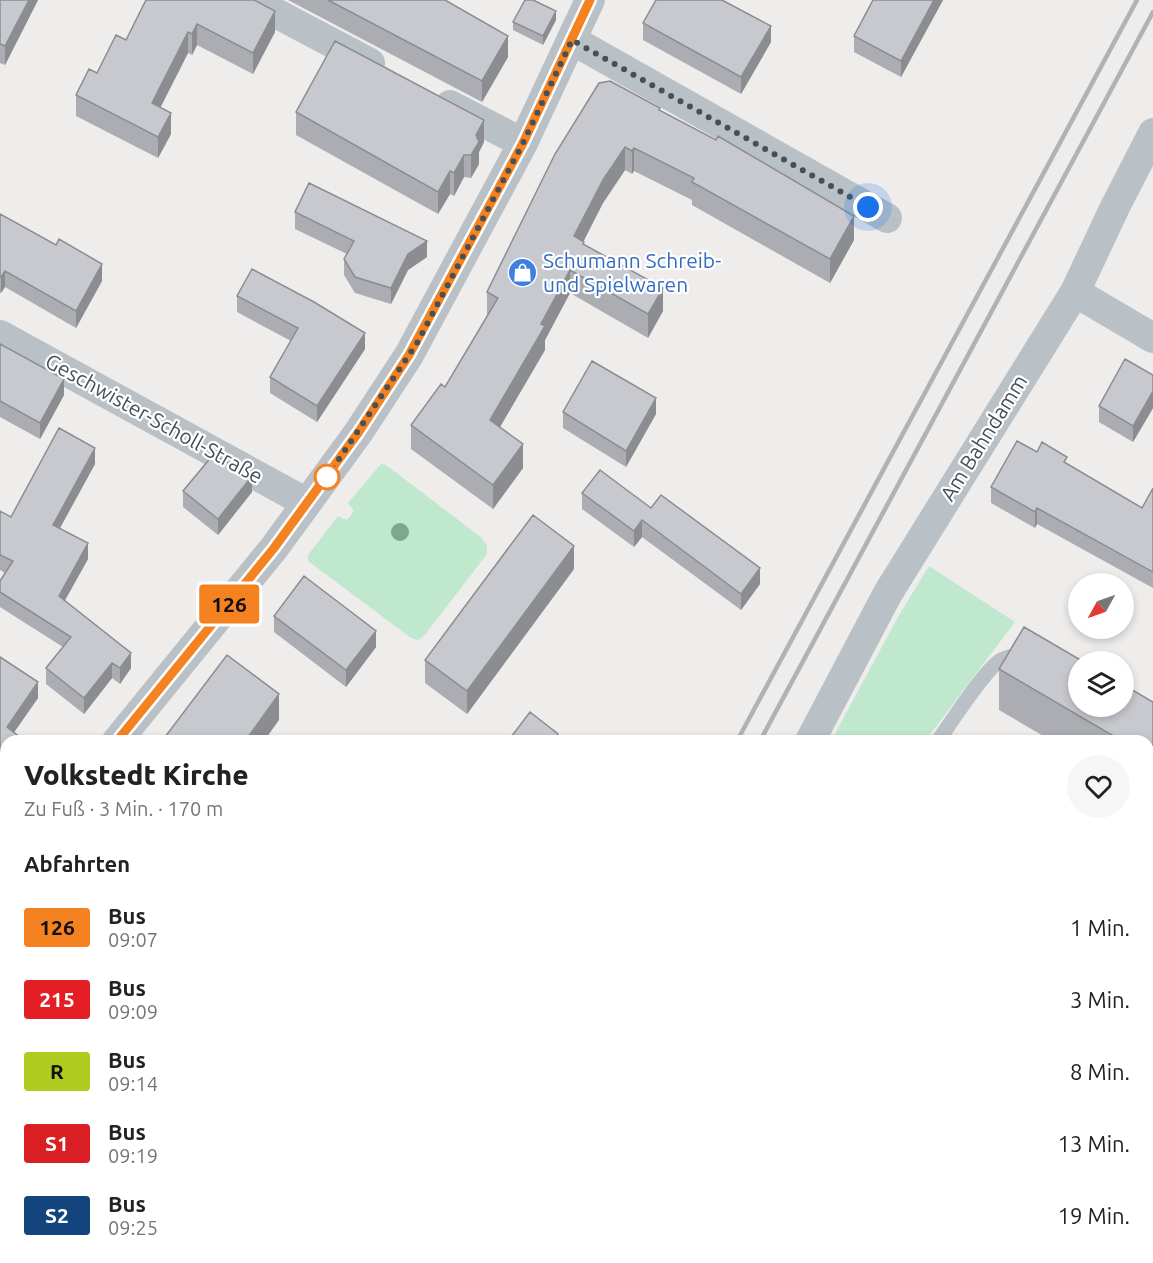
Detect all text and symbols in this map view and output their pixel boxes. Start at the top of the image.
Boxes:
your location [853,192,883,222]
place label: Schumann Schreib- und Spielwaren [543,248,721,296]
shop icon: Schumann Schreib- und Spielwaren [506,257,538,289]
street label: Geschwister-Scholl-Straße [42,348,267,488]
street label: Am Bahndamm [935,370,1031,505]
unlabelled marker [314,464,340,490]
north arrow [1068,573,1134,639]
map controls [1068,573,1134,717]
line badge: 126 [194,584,264,624]
text: 126 [211,592,247,616]
button: layers [1068,651,1134,717]
button: heart [1067,755,1130,818]
text: Volkstedt Kirche [24,759,249,790]
text: Zu Fuß · 3 Min. · 170 m [24,797,223,820]
text: Abfahrten [24,851,130,876]
text: Bus [108,903,146,928]
text: 126 [39,915,75,939]
text: 1 Min. [1070,915,1130,940]
text: 09:07 [108,928,158,951]
text: Bus [108,975,146,1000]
text: 215 [39,987,75,1011]
text: 3 Min. [1070,987,1130,1012]
text: 09:09 [108,1000,158,1023]
text: Bus [108,1047,146,1072]
text: R [50,1059,64,1083]
text: 8 Min. [1070,1059,1130,1084]
text: 09:14 [108,1072,158,1095]
text: Bus [108,1119,146,1144]
text: S1 [45,1131,69,1155]
text: 13 Min. [1058,1131,1130,1156]
text: 09:19 [108,1144,158,1167]
text: Bus [108,1191,146,1216]
text: S2 [45,1203,69,1227]
text: 19 Min. [1058,1203,1130,1228]
text: 09:25 [108,1216,158,1239]

